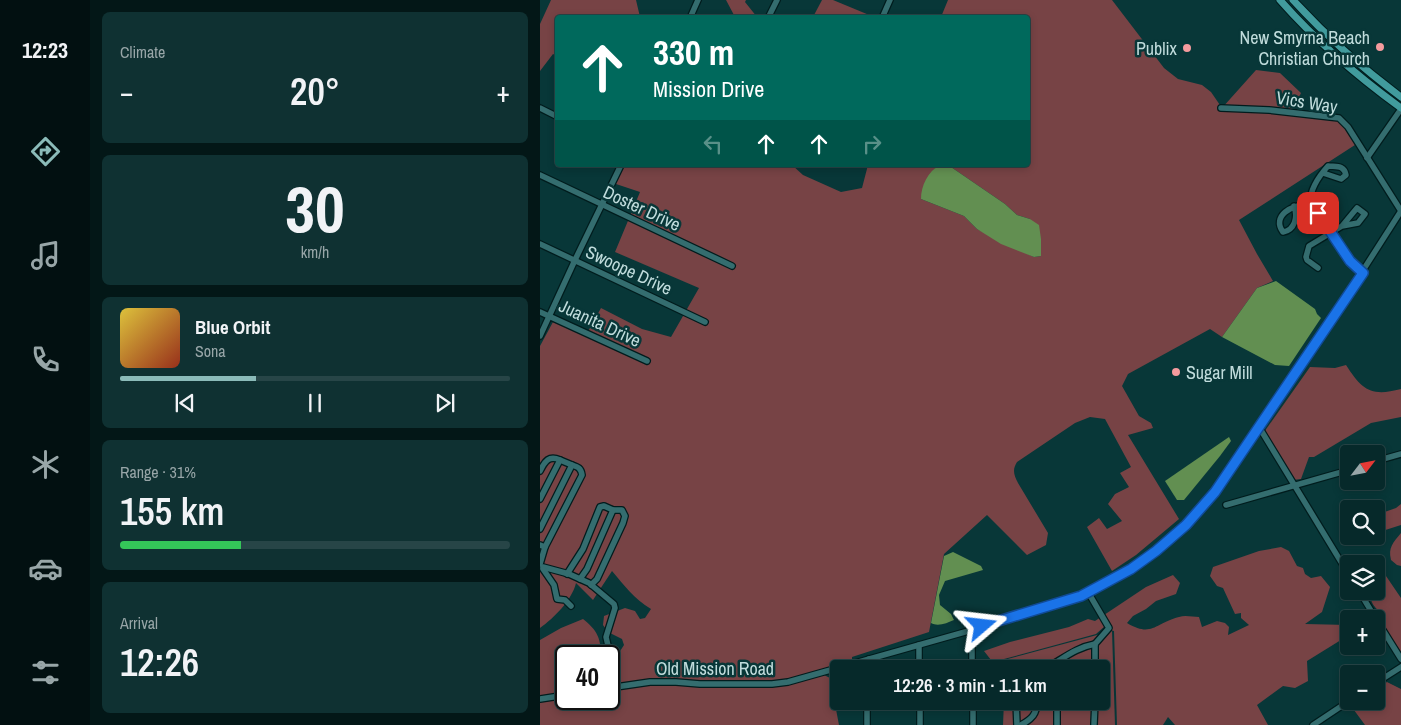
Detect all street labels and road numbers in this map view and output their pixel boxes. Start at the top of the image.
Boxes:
street label: Vics Way [1275,85,1340,119]
street label: Doster Drive [599,179,685,237]
street label: Swoope Drive [582,239,676,301]
street label: Juanita Drive [555,293,645,353]
street label: Old Mission Road [656,656,774,681]

